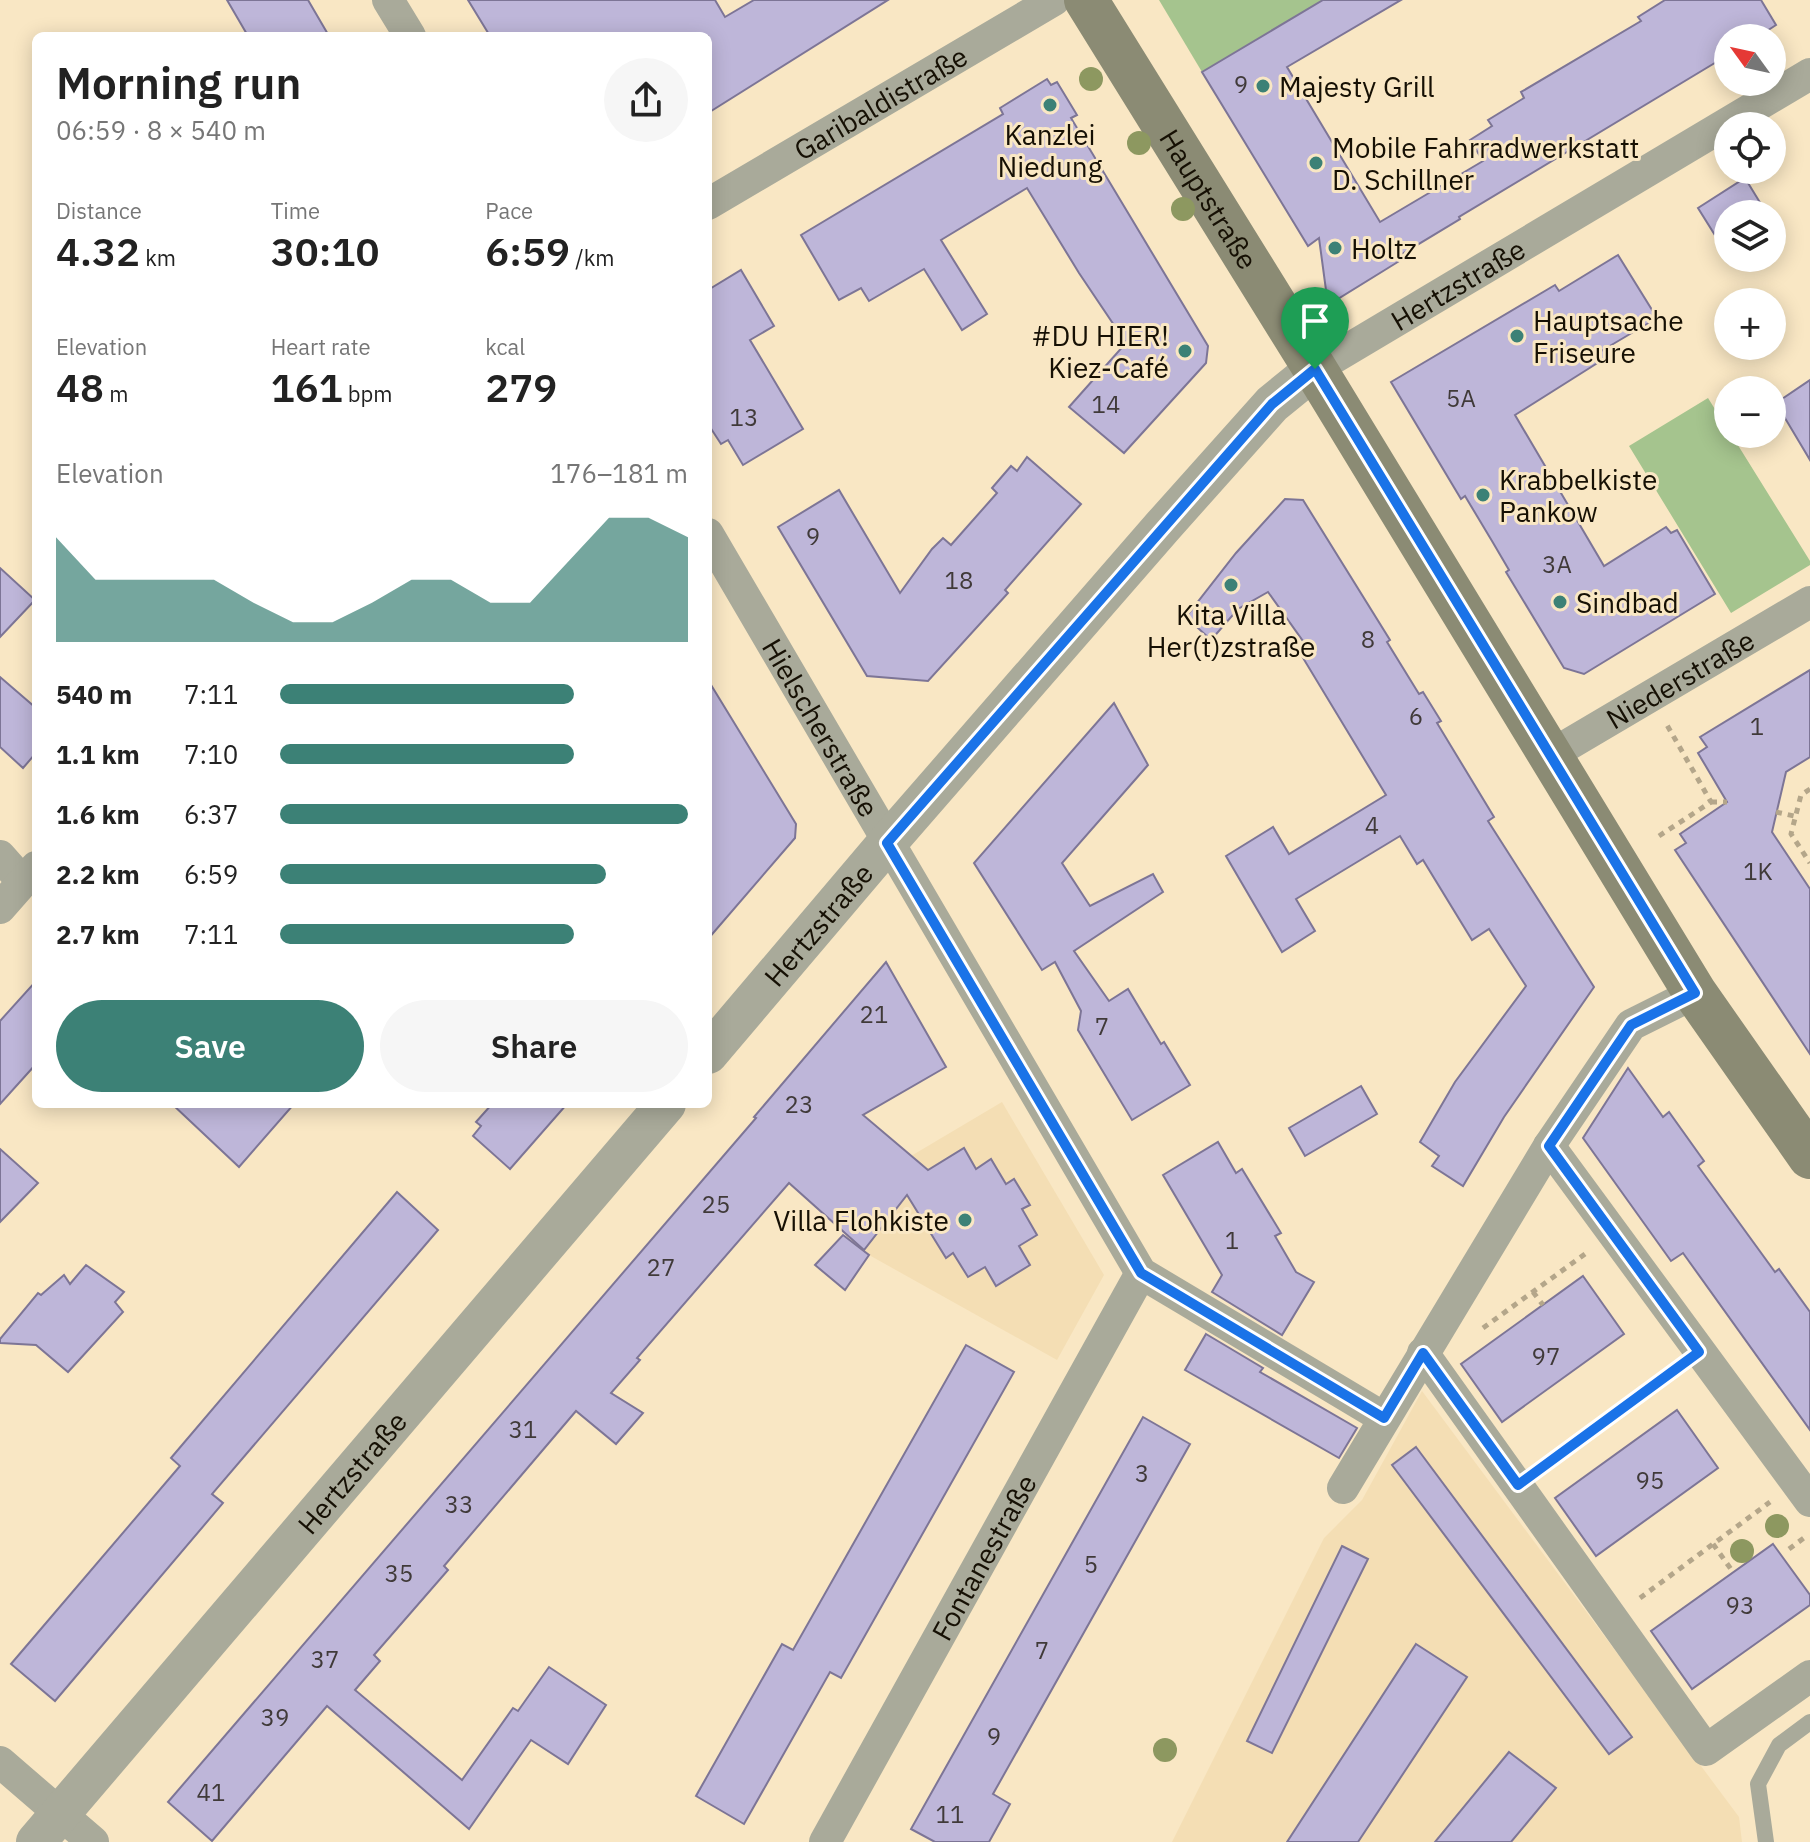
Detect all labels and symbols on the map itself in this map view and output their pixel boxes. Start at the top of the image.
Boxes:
north arrow [1714,24,1786,96]
street label: Garibaldistraße [787,37,974,168]
house number: 9 [1234,68,1248,100]
place label: Majesty Grill [1279,68,1435,105]
marker: Majesty Grill [1254,77,1272,95]
marker: Kanzlei Niedung [1041,96,1059,114]
place label: Kanzlei Niedung [997,116,1103,185]
street label: Hauptstraße [1152,122,1267,276]
place label: Mobile Fahrradwerkstatt D. Schillner [1332,129,1639,198]
marker: Mobile Fahrradwerkstatt D. Schillner [1307,154,1325,172]
place label: Holtz [1351,230,1417,267]
street label: Hertzstraße [1384,230,1532,338]
marker: Holtz [1326,239,1344,257]
pin [1281,287,1349,369]
place label: Hauptsache Friseure [1533,302,1684,371]
place label: #DU HIER! Kiez-Café [1031,317,1169,386]
marker: Hauptsache Friseure [1508,327,1526,345]
marker: #DU HIER! Kiez-Café [1176,342,1194,360]
house number: 5A [1446,382,1476,414]
house number: 14 [1092,388,1120,420]
house number: 13 [730,401,758,433]
place label: Krabbelkiste Pankow [1499,461,1657,530]
marker: Krabbelkiste Pankow [1474,486,1492,504]
house number: 9 [806,520,820,552]
house number: 3A [1542,548,1572,580]
house number: 18 [945,564,973,596]
marker: Kita Villa Her(t)zstraße [1222,576,1240,594]
place label: Sindbad [1576,584,1679,621]
marker: Sindbad [1551,593,1569,611]
place label: Kita Villa Her(t)zstraße [1147,596,1315,665]
street label: Niederstraße [1599,621,1761,737]
house number: 8 [1361,623,1375,655]
street label: Hielscherstraße [755,631,888,823]
house number: 6 [1409,700,1423,732]
house number: 1 [1750,710,1764,742]
house number: 4 [1365,809,1379,841]
street label: Hertzstraße [755,855,881,994]
house number: 1K [1743,855,1773,887]
house number: 21 [860,998,888,1030]
house number: 7 [1095,1010,1109,1042]
house number: 23 [785,1088,813,1120]
house number: 25 [702,1188,730,1220]
place label: Villa Flohkiste [773,1202,949,1239]
marker: Villa Flohkiste [956,1211,974,1229]
house number: 1 [1225,1224,1239,1256]
house number: 27 [647,1251,675,1283]
house number: 97 [1532,1340,1560,1372]
street label: Hertzstraße [289,1403,414,1541]
house number: 31 [509,1413,537,1445]
house number: 3 [1135,1457,1149,1489]
house number: 95 [1636,1464,1664,1496]
street label: Fontanestraße [922,1467,1044,1647]
house number: 33 [445,1488,473,1520]
house number: 5 [1084,1548,1098,1580]
house number: 35 [385,1557,413,1589]
house number: 93 [1726,1589,1754,1621]
house number: 7 [1035,1634,1049,1666]
house number: 37 [311,1643,339,1675]
house number: 39 [261,1701,289,1733]
house number: 9 [987,1720,1001,1752]
house number: 41 [197,1776,225,1808]
house number: 11 [936,1798,964,1830]

